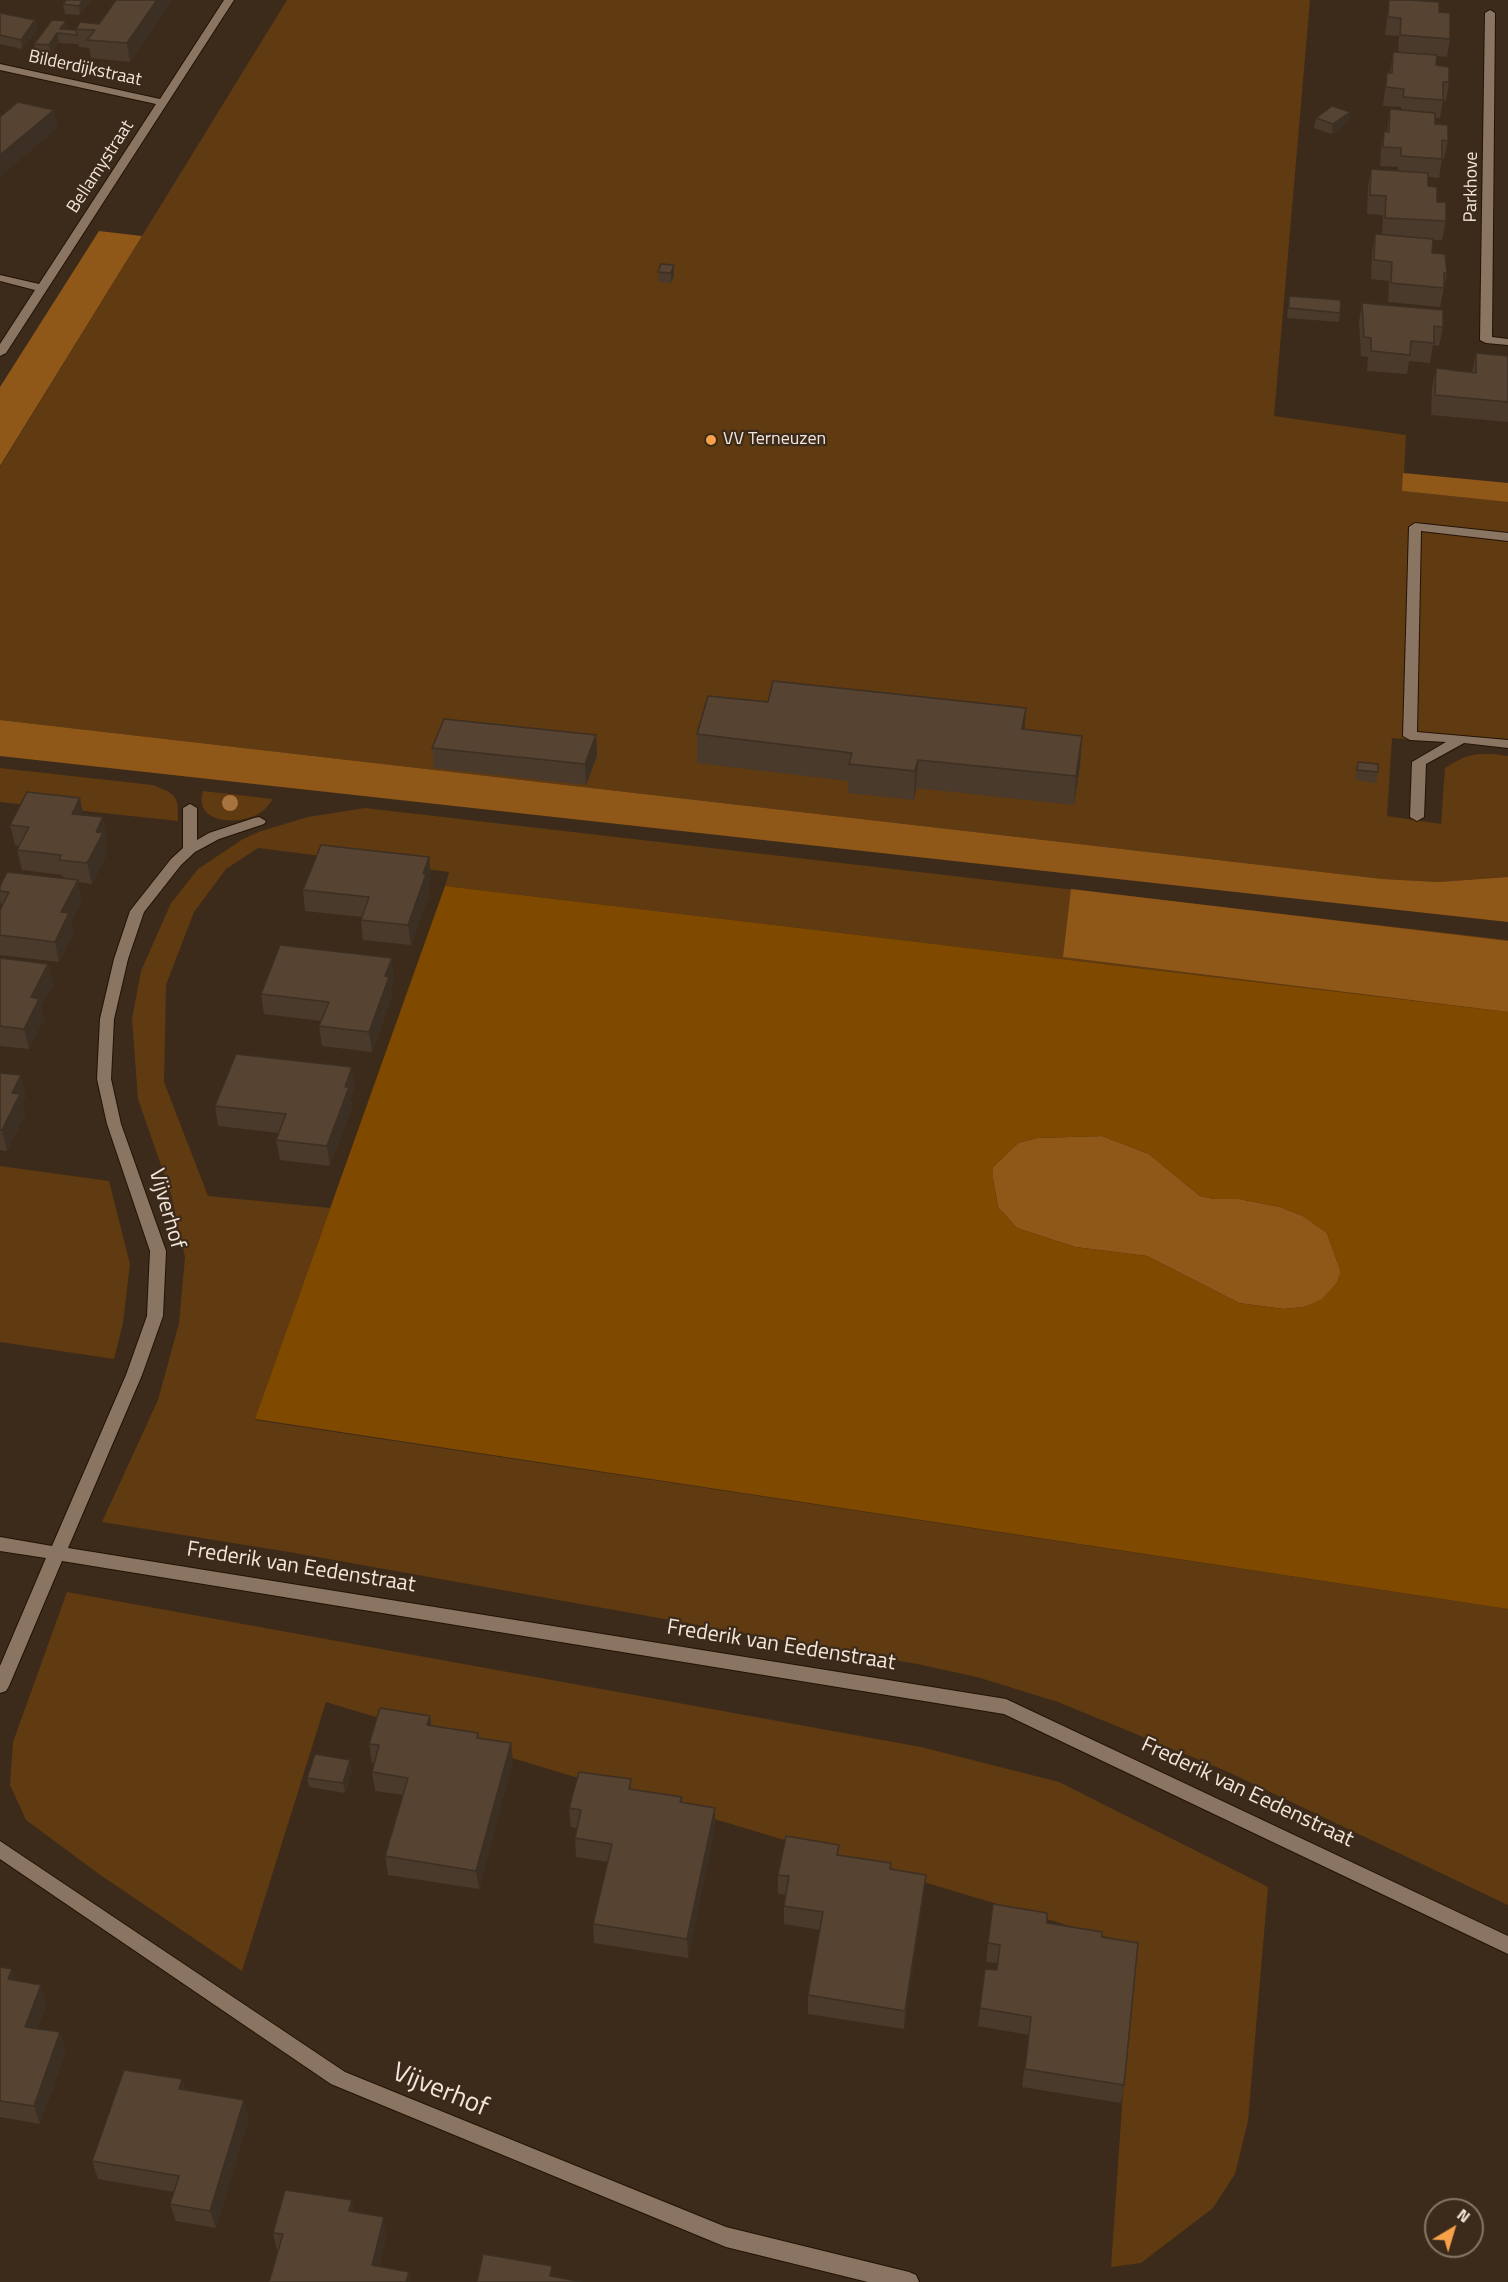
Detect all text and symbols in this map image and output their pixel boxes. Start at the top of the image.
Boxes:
street label: Bilderdijkstraat [26,46,144,92]
street label: Bellamystraat [63,117,139,217]
street label: Parkhove [1461,151,1483,223]
place label: VV Terneuzen [723,429,826,451]
marker: VV Terneuzen [704,433,718,447]
street label: Vijverhof [142,1166,190,1252]
street label: Frederik van Eedenstraat [185,1537,417,1599]
street label: Frederik van Eedenstraat [665,1615,897,1677]
street label: Frederik van Eedenstraat [1137,1732,1357,1854]
street label: Vijverhof [387,2057,493,2125]
north arrow [1424,2198,1484,2258]
text: N [1452,2203,1476,2228]

